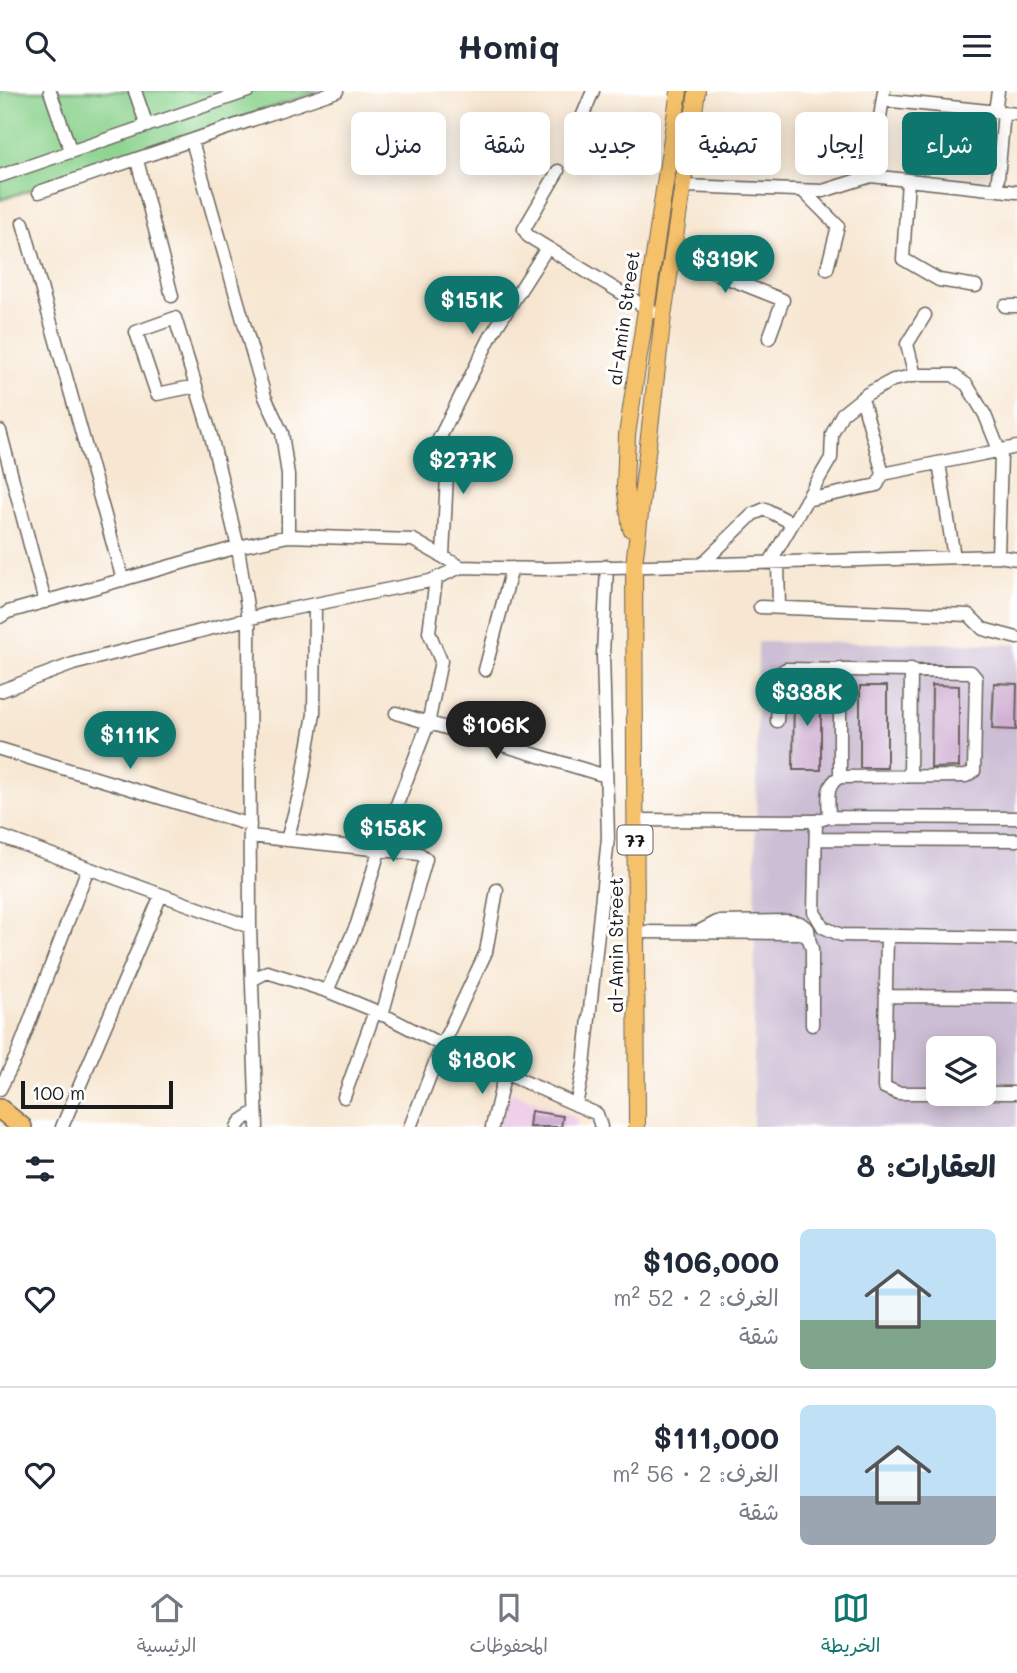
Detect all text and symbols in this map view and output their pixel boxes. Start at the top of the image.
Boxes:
text: Homiq [457,25,560,67]
icon: search [21,27,59,65]
icon: menu [958,27,996,65]
chip: منزل [351,112,446,175]
chip: شقة [460,112,550,175]
chip: جديد [564,112,661,175]
chip: تصفية [675,112,781,175]
chip: إيجار [795,112,888,175]
chip: شراء [902,112,997,175]
pin: $319K [676,235,774,295]
text: $319K [691,243,759,273]
street label: al-Amin Street [601,249,645,387]
pin: $151K [423,277,521,336]
text: $151K [440,284,504,314]
pin: $277K [414,437,512,496]
text: $277K [429,444,497,474]
pin: $338K [758,669,856,728]
text: $338K [771,676,843,706]
pin: $106K [447,701,545,761]
text: $106K [462,709,530,739]
pin: $111K [81,711,179,771]
text: $111K [100,719,160,749]
pin: $158K [344,805,442,864]
text: $158K [359,812,427,842]
road number: 77 [618,825,652,855]
street label: al-Amin Street [603,877,628,1013]
map controls [926,1036,996,1106]
button: layers [926,1036,996,1106]
pin: $180K [433,1037,531,1096]
text: $180K [448,1044,516,1074]
scale bar [21,1078,173,1110]
text: 100 m [32,1080,85,1105]
text: العقارات: 8 [857,1145,996,1185]
icon: filters [21,1150,59,1188]
text: $106,000 [643,1241,779,1281]
icon: home [856,1257,940,1341]
icon: heart [21,1280,59,1318]
text: الغرف: 2 · 52 m² [613,1282,779,1312]
text: شقة [739,1320,779,1350]
text: $111,000 [654,1417,779,1457]
icon: home [856,1433,940,1517]
icon: heart [21,1456,59,1494]
text: الغرف: 2 · 56 m² [612,1458,779,1488]
text: شقة [739,1496,779,1526]
tab: الرئيسية [137,1589,196,1662]
tab: المحفوظات [470,1589,548,1662]
tab: الخريطة [821,1589,880,1662]

